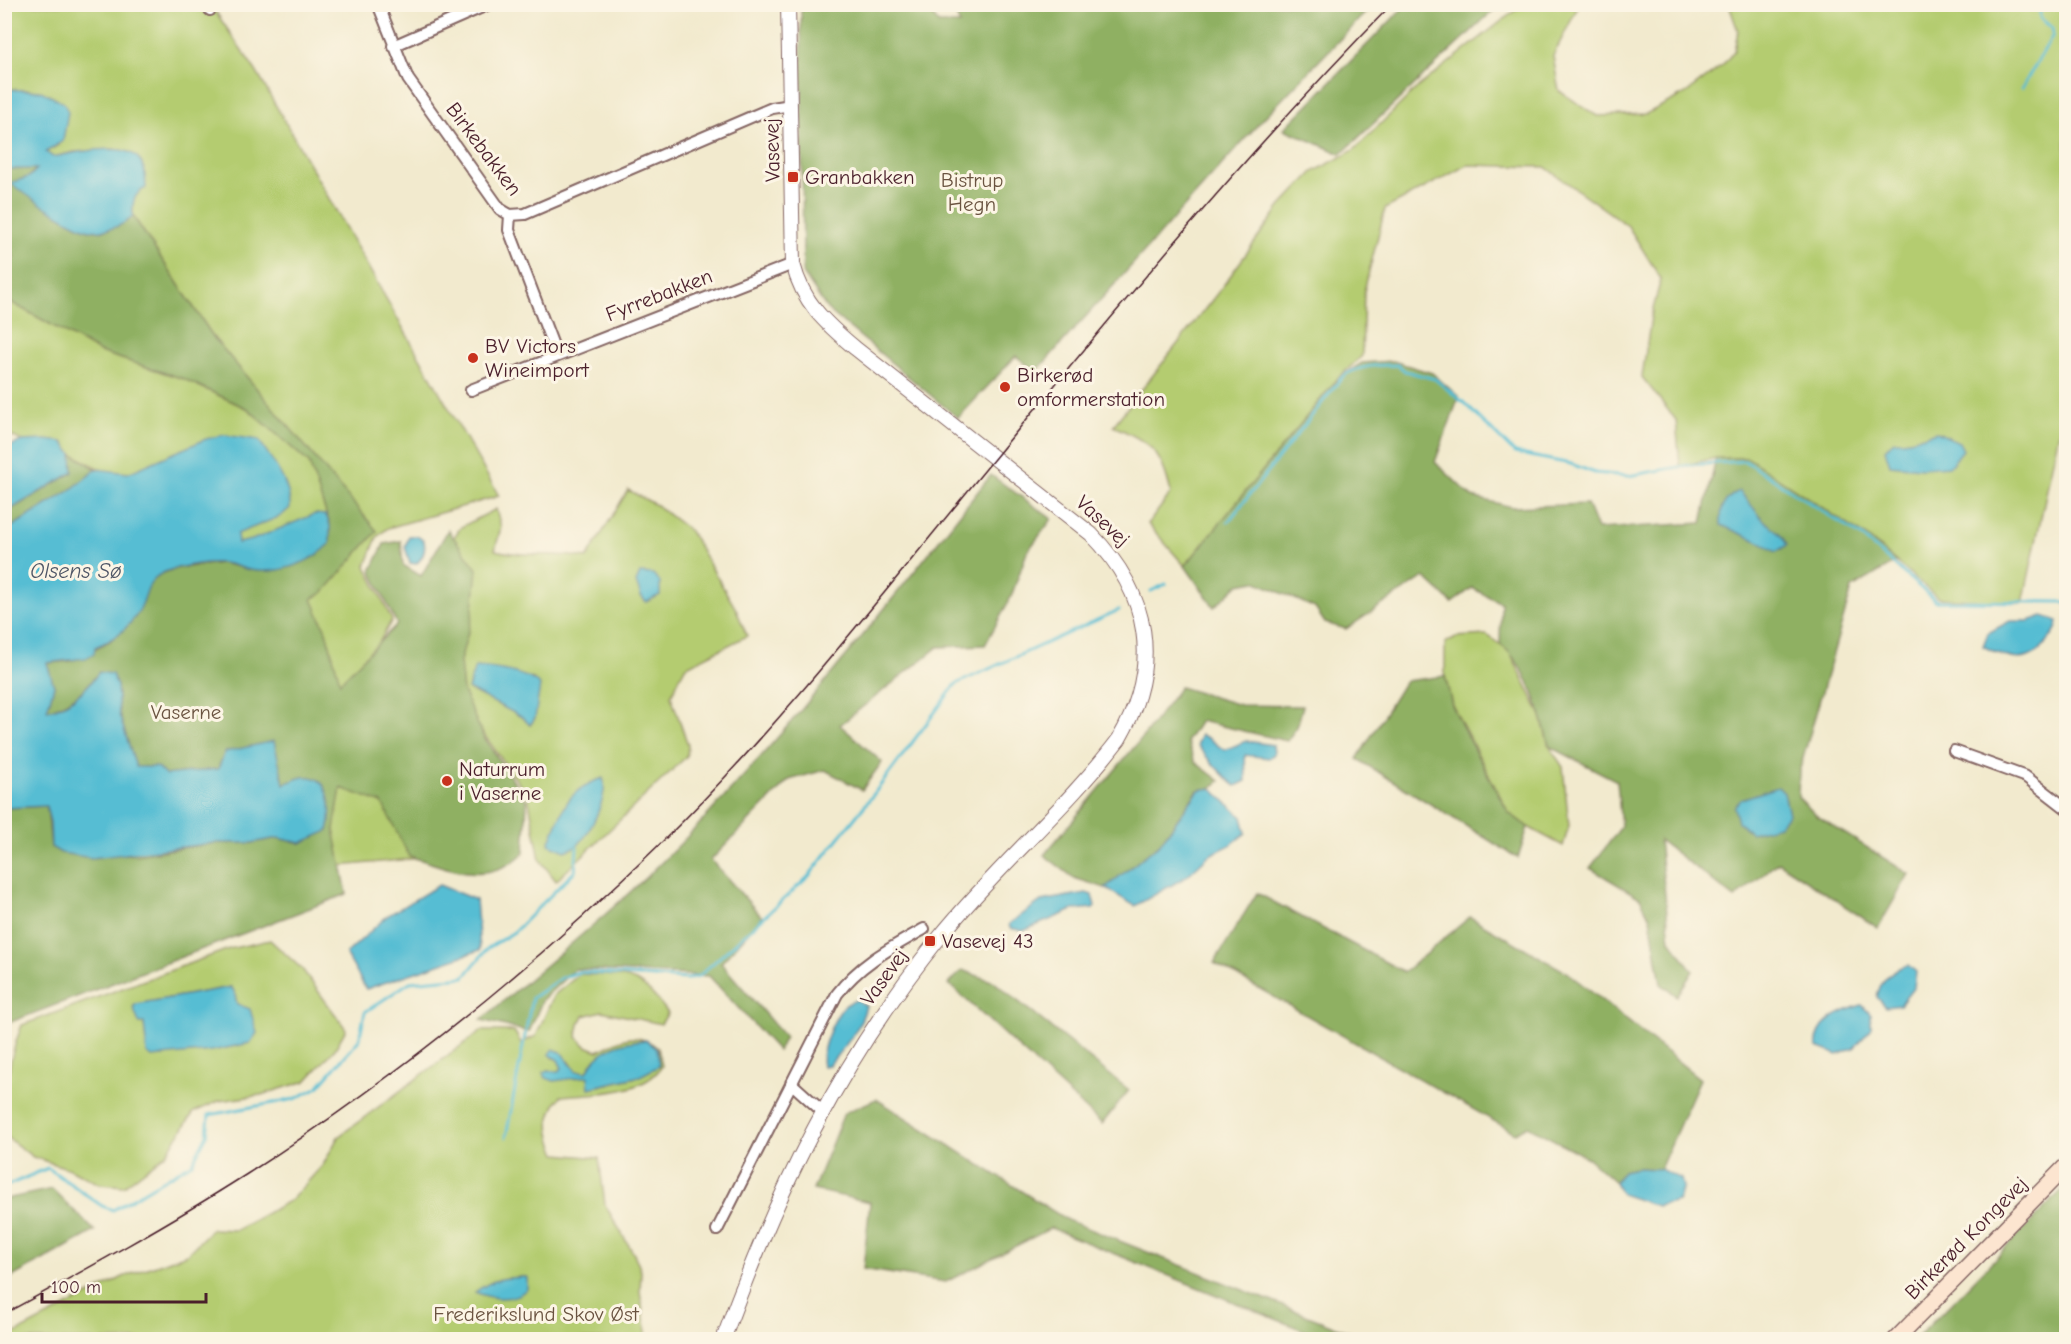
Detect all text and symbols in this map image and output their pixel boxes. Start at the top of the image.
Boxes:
street label: Birkebakken [441,98,527,200]
street label: Vasevej [759,118,785,182]
place label: Granbakken [805,165,915,189]
park label: Bistrup Hegn [941,168,1003,216]
marker: Granbakken [786,170,800,184]
street label: Fyrrebakken [602,264,716,326]
place label: BV Victors Wineimport [485,334,590,382]
marker: BV Victors Wineimport [466,351,480,365]
place label: Birkerød omformerstation [1017,363,1165,411]
marker: Birkerød omformerstation [998,380,1012,394]
street label: Vasevej [1071,490,1135,552]
water label: Olsens Sø [30,558,122,584]
park label: Vaserne [151,700,221,724]
place label: Naturrum i Vaserne [459,757,545,805]
marker: Naturrum i Vaserne [440,774,454,788]
place label: Vasevej 43 [942,929,1034,953]
marker: Vasevej 43 [923,934,937,948]
street label: Vasevej [856,944,912,1010]
street label: Birkerød Kongevej [1900,1172,2032,1304]
scale bar [42,1266,206,1304]
text: 100 m [51,1277,101,1298]
park label: Frederikslund Skov Øst [433,1302,640,1326]

